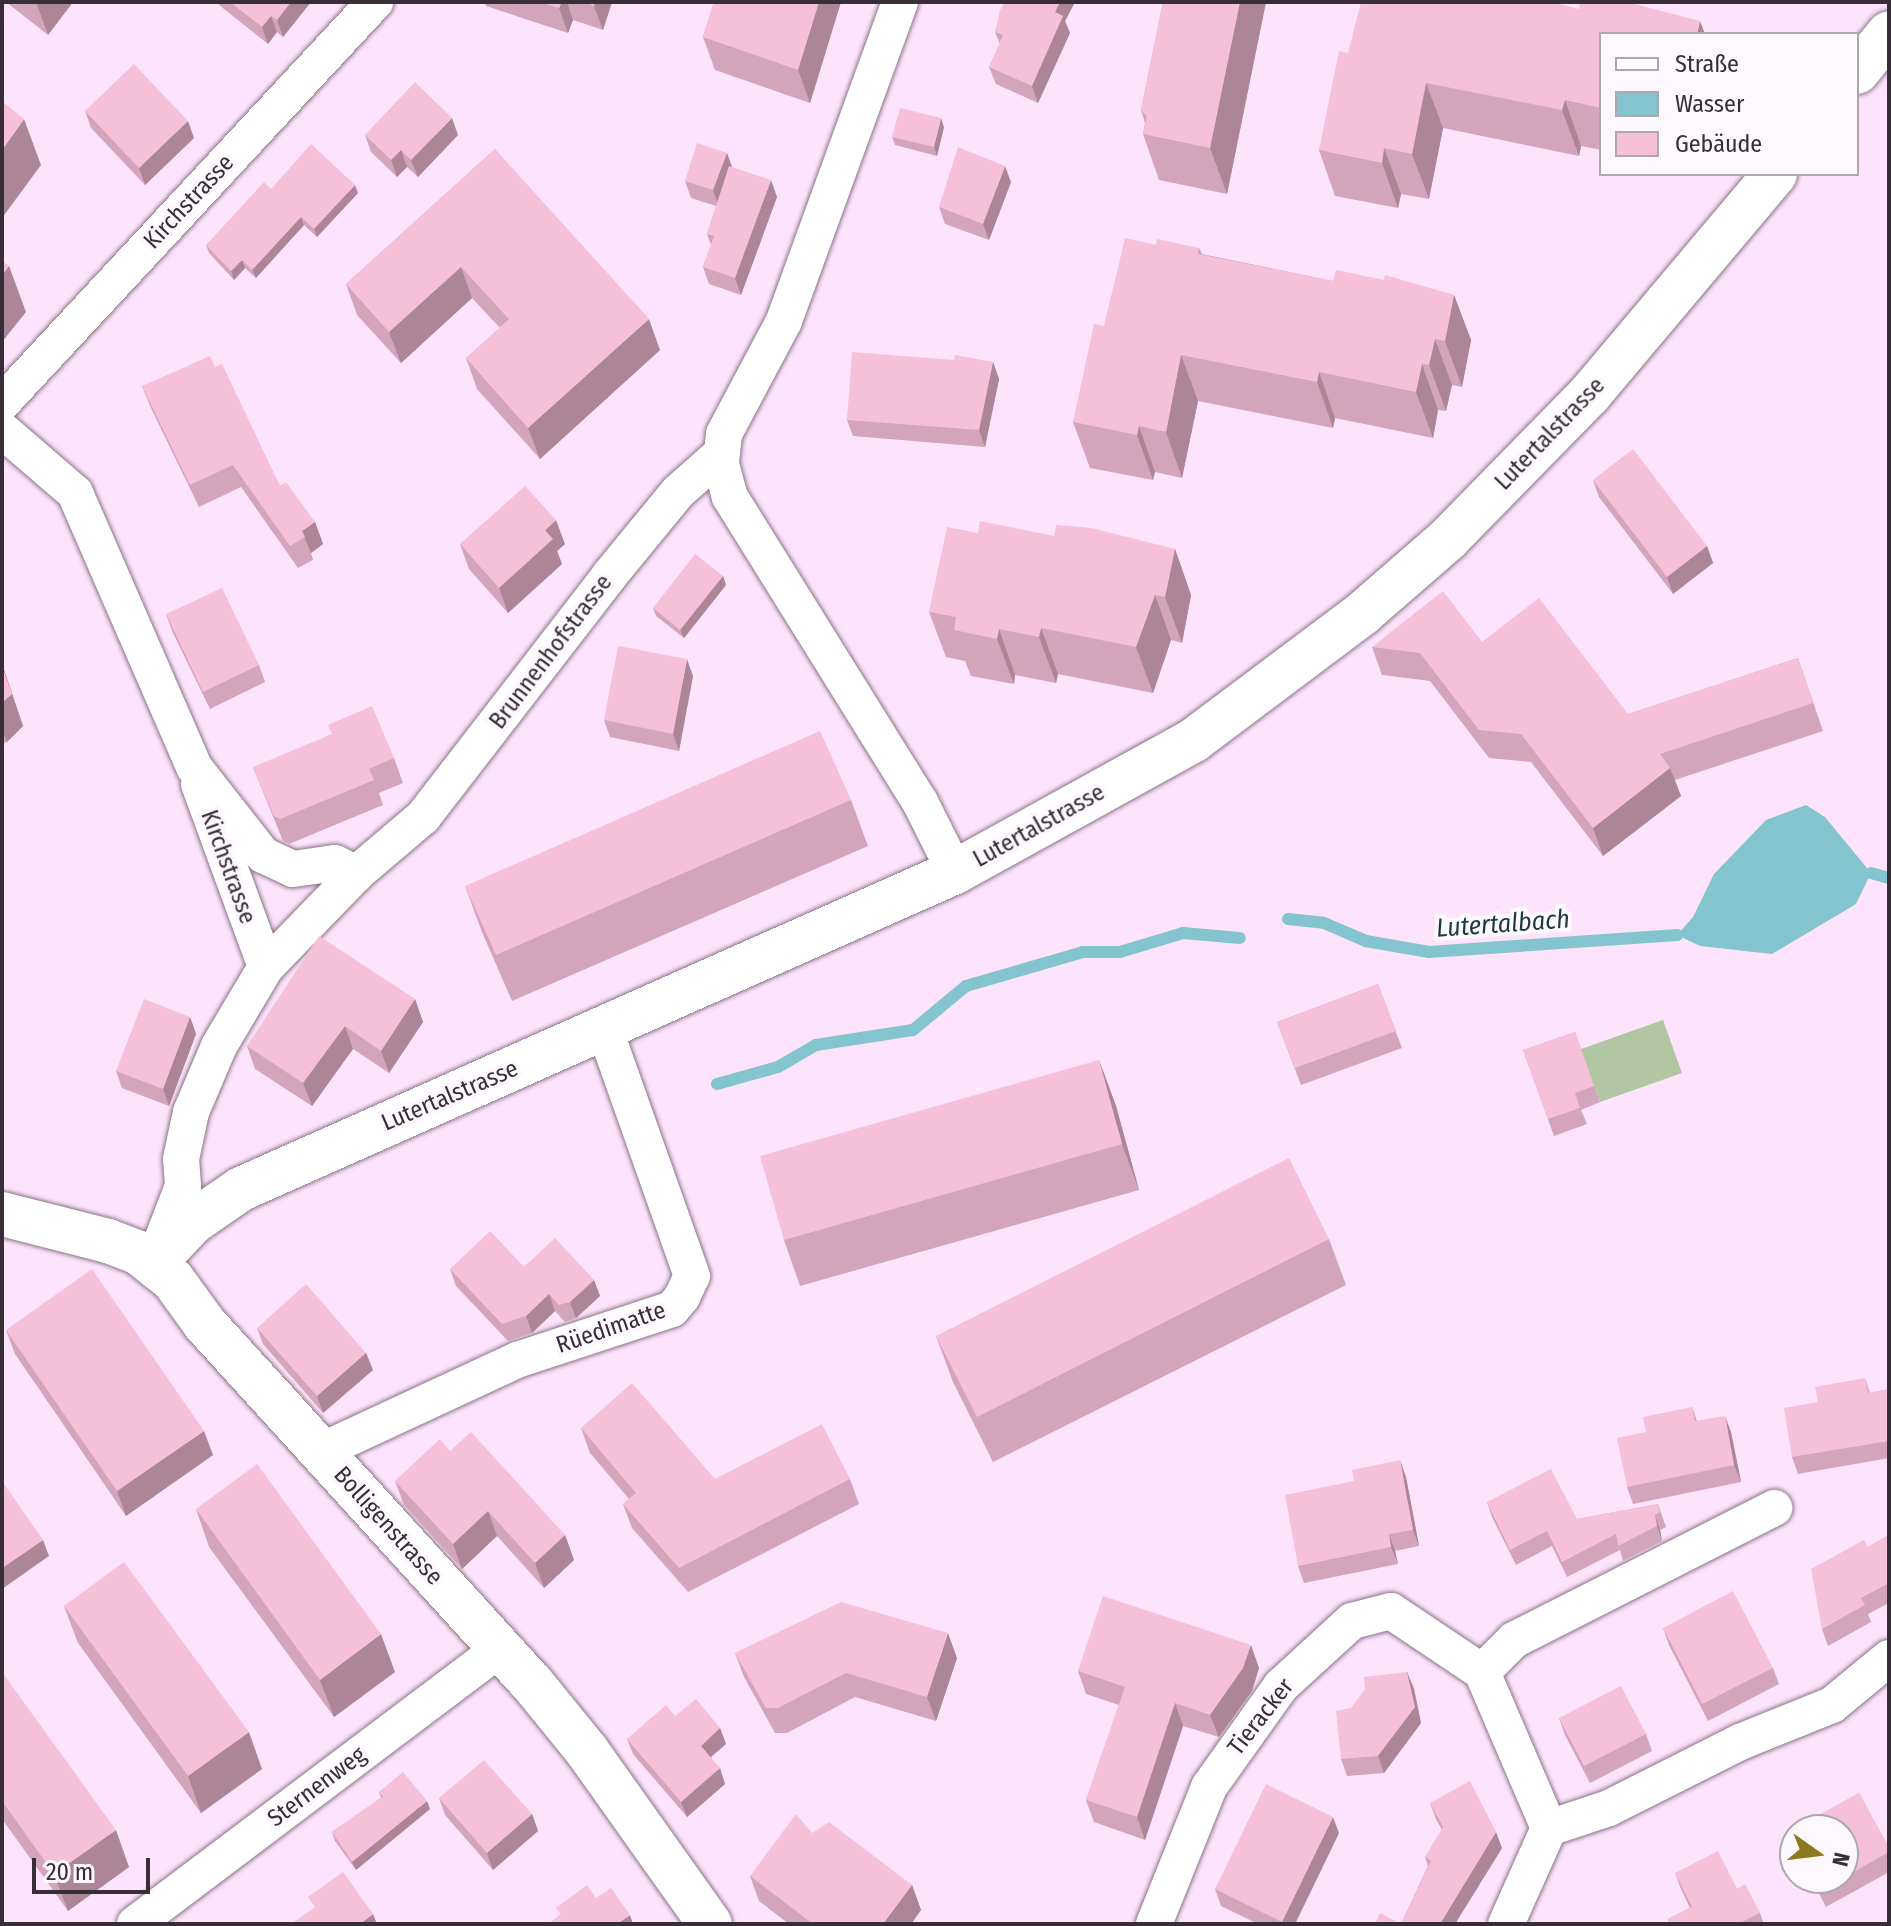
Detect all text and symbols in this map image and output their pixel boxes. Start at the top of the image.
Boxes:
legend [1599,32,1859,176]
text: Straße [1675,50,1739,78]
text: Wasser [1675,90,1744,118]
text: Gebäude [1675,130,1762,158]
street label: Kirchstrasse [138,149,240,255]
street label: Lutertalstrasse [1489,372,1611,496]
street label: Brunnenhofstrasse [484,569,618,735]
street label: Lutertalstrasse [968,778,1110,874]
street label: Kirchstrasse [194,806,262,928]
water label: Lutertalbach [1435,904,1571,944]
street label: Lutertalstrasse [377,1054,523,1138]
street label: Rüedimatte [553,1296,669,1360]
street label: Bolligenstrasse [327,1461,449,1591]
street label: Tieracker [1222,1673,1300,1761]
street label: Sternenweg [262,1741,372,1833]
north arrow [1779,1814,1859,1894]
scale bar [36,1842,154,1892]
text: N [1826,1850,1856,1869]
text: 20 m [46,1858,93,1886]

